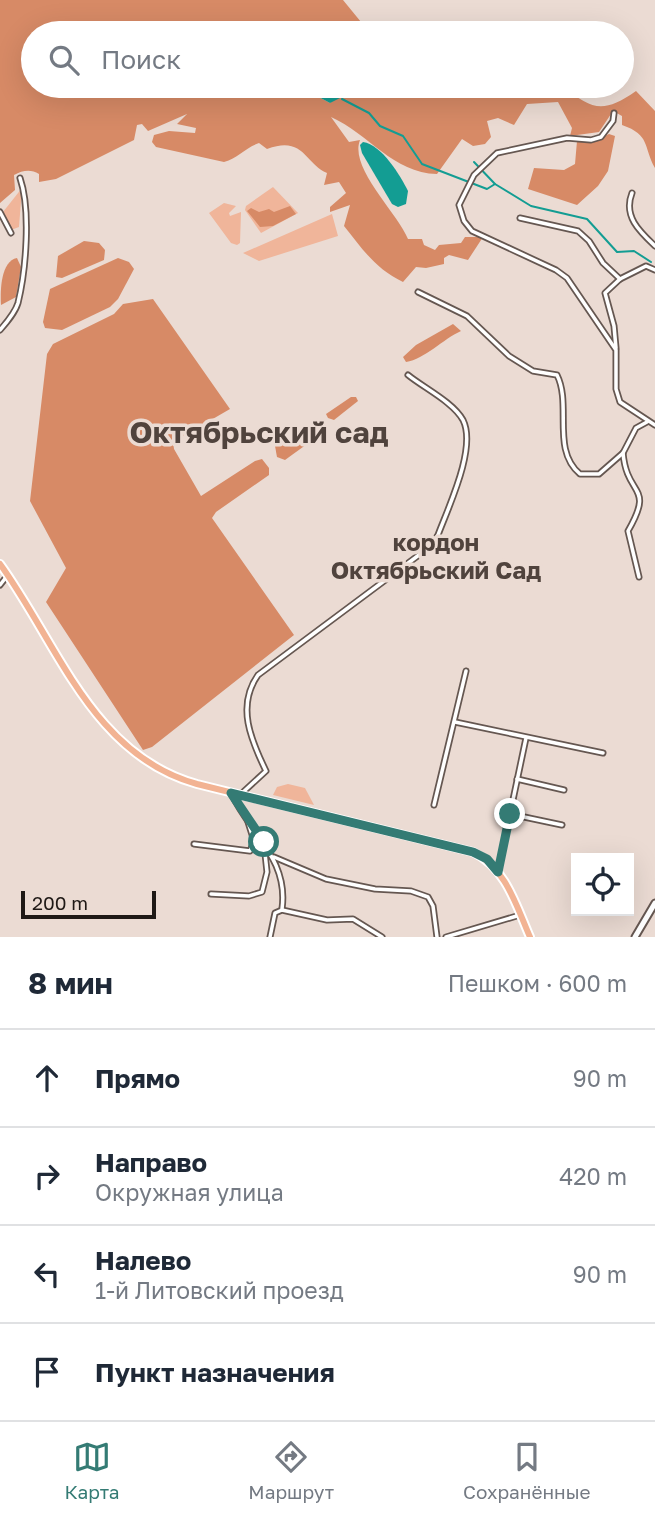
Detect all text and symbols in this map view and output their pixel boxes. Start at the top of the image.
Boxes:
search box [21,21,634,98]
icon: search [45,41,83,79]
text: Поиск [101,44,181,75]
district label: Октябрьский сад [130,414,389,450]
district label: кордон Октябрьский Сад [331,527,541,584]
route end [494,798,525,829]
route start [248,826,279,857]
map controls [571,853,634,916]
button: locate [571,853,634,916]
scale bar [21,888,156,920]
text: 200 m [32,891,88,914]
text: 8 мин [28,965,113,1001]
text: Пешком · 600 m [448,969,627,997]
icon: ahead [28,1059,66,1097]
text: Прямо [95,1063,180,1094]
text: 90 m [573,1064,627,1092]
text: Направо [95,1147,207,1178]
icon: right [28,1157,66,1195]
text: 420 m [559,1162,627,1190]
text: Окружная улица [95,1178,284,1206]
text: Налево [95,1245,191,1276]
icon: left [28,1255,66,1293]
text: 90 m [573,1260,627,1288]
text: 1-й Литовский проезд [95,1276,344,1304]
icon: arrive [28,1353,66,1391]
text: Пункт назначения [95,1357,335,1388]
tab: Карта [64,1438,119,1503]
tab: Маршрут [248,1438,334,1503]
tab: Сохранённые [463,1438,591,1503]

